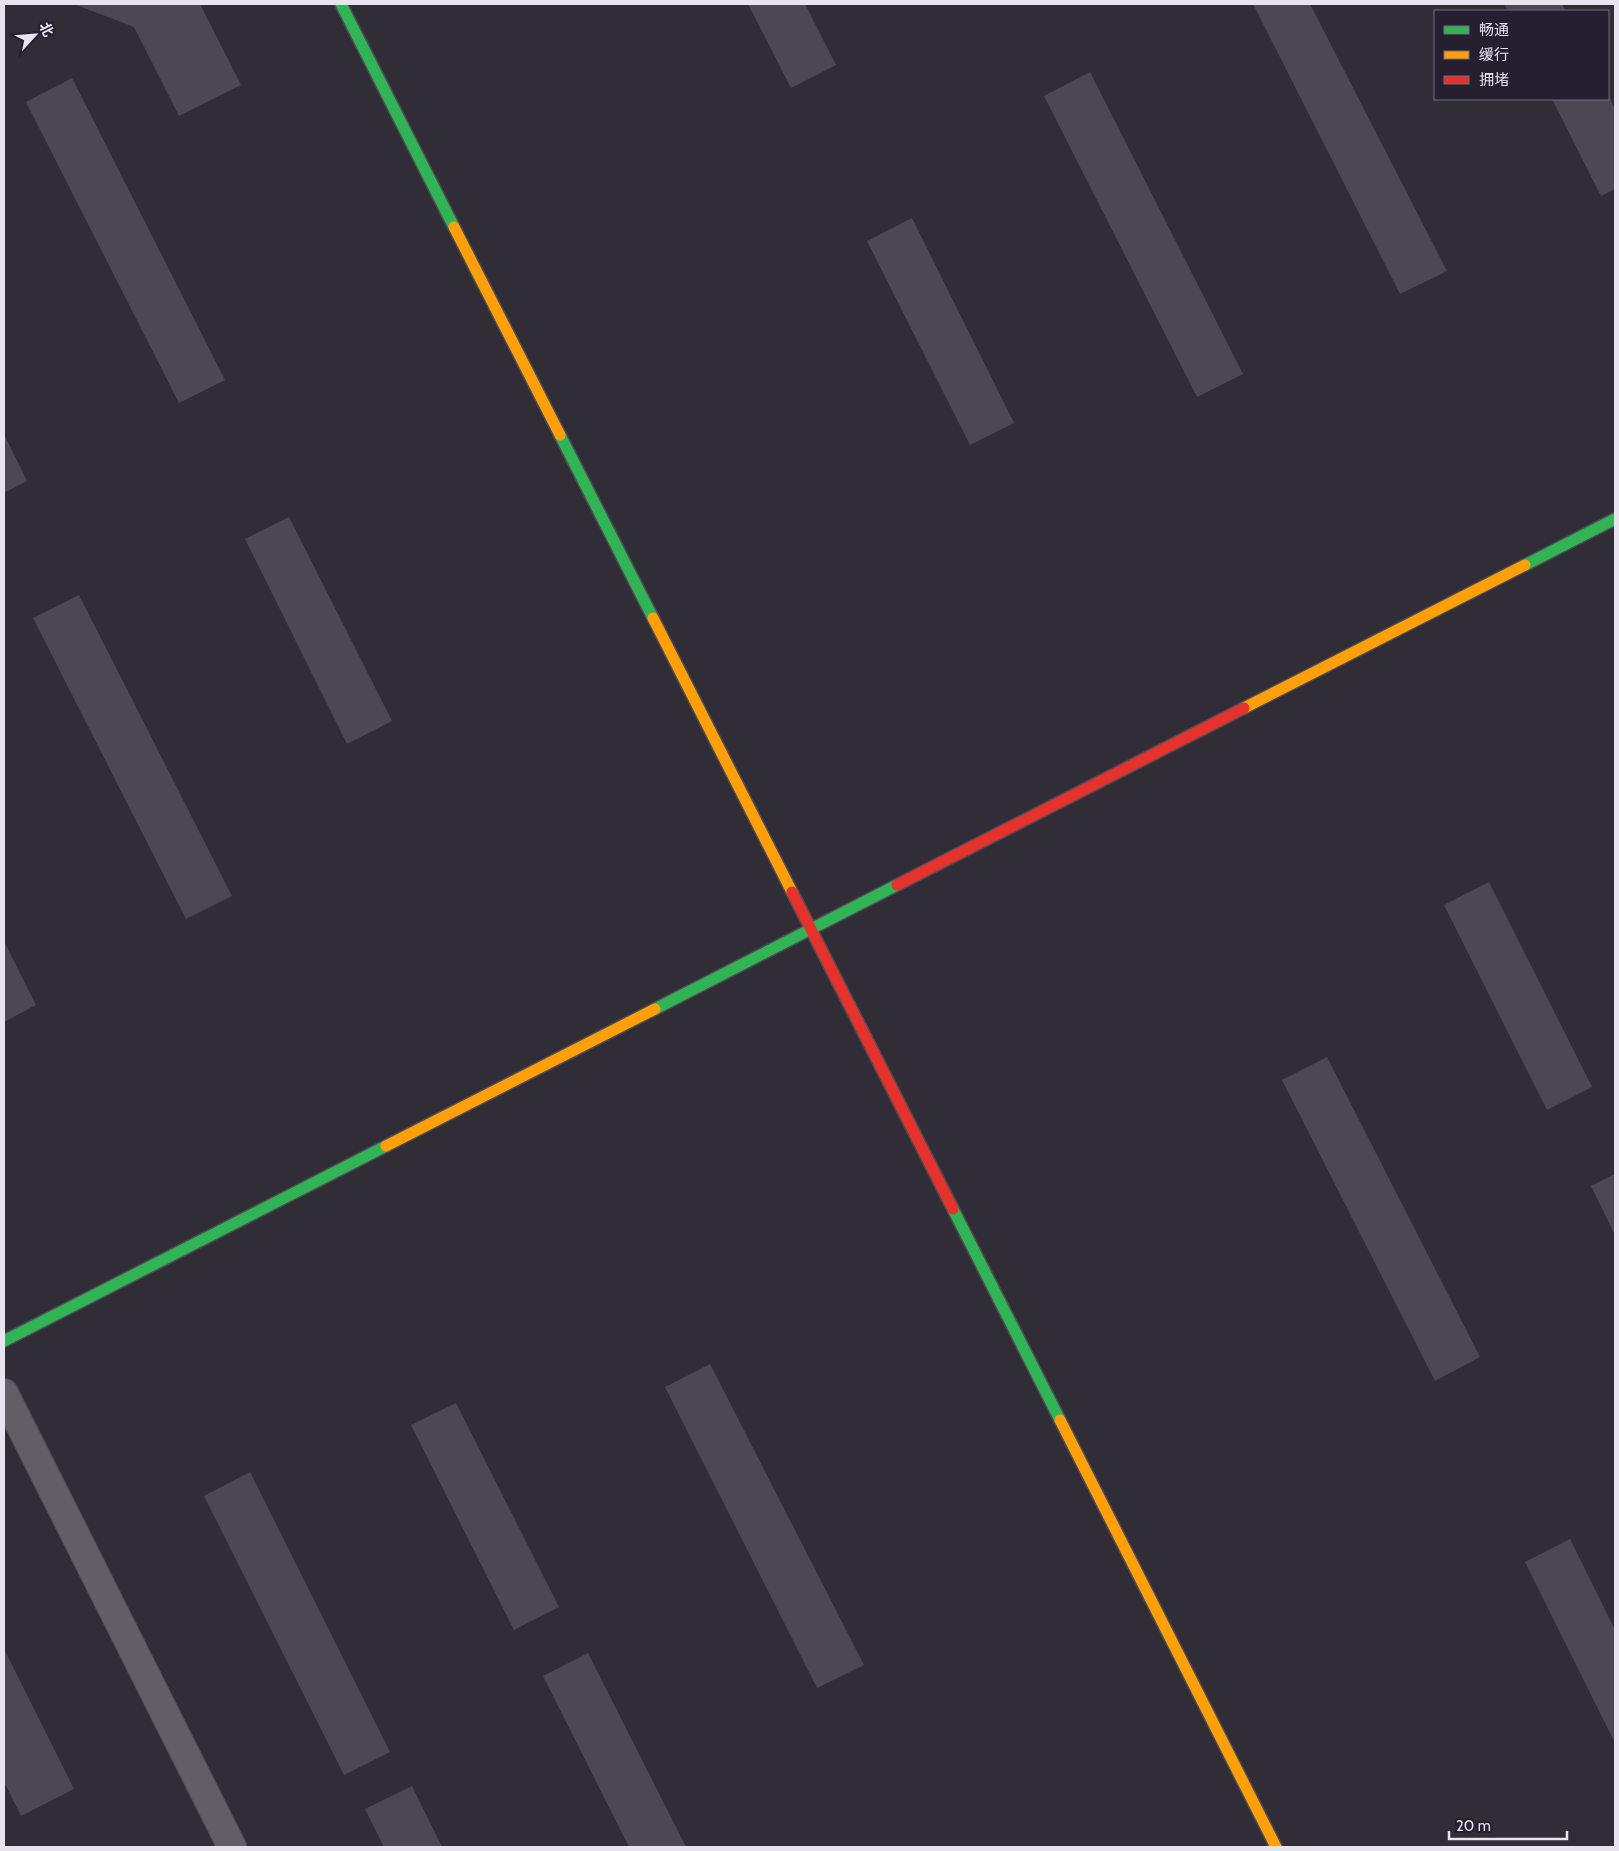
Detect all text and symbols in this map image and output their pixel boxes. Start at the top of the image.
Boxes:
north arrow [10,10,60,60]
legend [1434,10,1609,100]
text: 北 [36,19,58,40]
text: 畅通 [1479,21,1509,39]
text: 缓行 [1479,46,1509,64]
text: 拥堵 [1479,71,1509,89]
scale bar [1449,1808,1566,1840]
text: 20 m [1456,1817,1491,1835]

